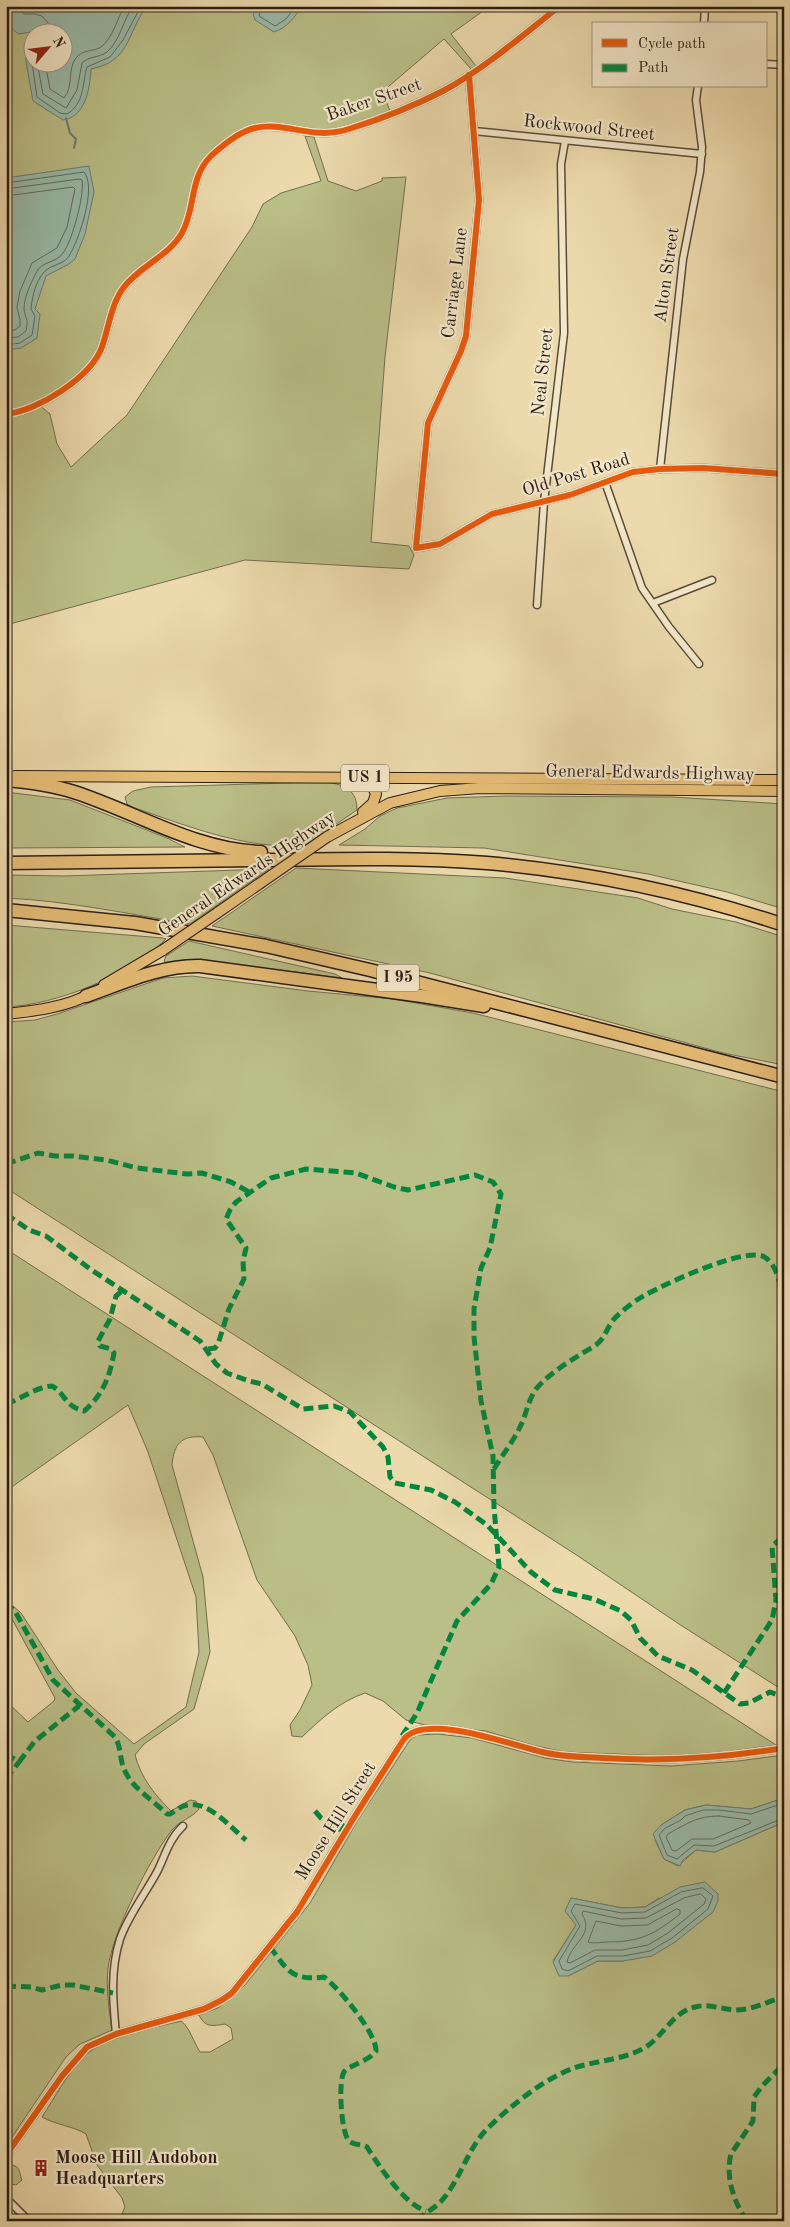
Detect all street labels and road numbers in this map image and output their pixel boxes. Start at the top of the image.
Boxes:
street label: Baker Street [324,75,424,125]
street label: Rockwood Street [522,112,656,144]
street label: Alton Street [651,226,683,324]
street label: Carriage Lane [439,227,471,339]
street label: Neal Street [529,327,557,417]
street label: Old Post Road [520,450,632,500]
street label: General Edwards Highway [545,762,755,784]
road number: US 1 [341,764,389,791]
street label: General Edwards Highway [155,808,339,940]
road number: I 95 [377,964,419,991]
street label: Moose Hill Street [292,1759,380,1883]

